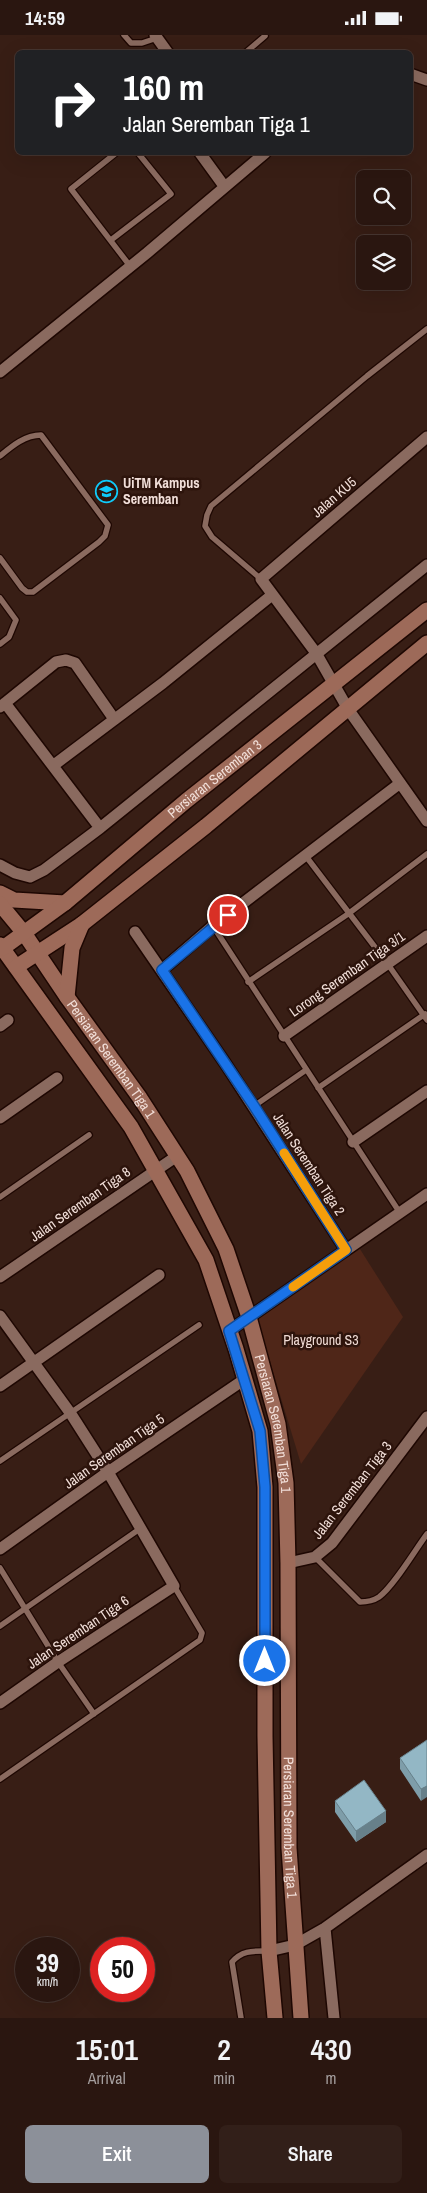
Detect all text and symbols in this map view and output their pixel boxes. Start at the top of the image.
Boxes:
text: 14:59 [25,5,65,31]
text: 160 m [123,64,204,111]
icon: right [40,70,105,135]
text: Jalan Seremban Tiga 1 [123,109,310,139]
map controls [356,170,411,290]
button: search [356,170,411,225]
button: layers [356,235,411,290]
street label: Jalan KU5 [308,473,360,521]
place label: UiTM Kampus Seremban [123,474,200,508]
school or university icon: UiTM Kampus Seremban [95,479,119,503]
street label: Persiaran Seremban 3 [164,736,265,822]
pin [207,894,249,936]
icon: arrive [214,901,242,929]
street label: Lorong Seremban Tiga 3/1 [286,927,409,1021]
street label: Persiaran Seremban Tiga 1 [63,996,160,1122]
street label: Jalan Seremban Tiga 2 [269,1109,349,1219]
street label: Jalan Seremban Tiga 8 [26,1163,134,1245]
park label: Playground S3 [283,1331,359,1349]
street label: Persiaran Seremban Tiga 1 [251,1352,295,1494]
street label: Jalan Seremban Tiga 5 [60,1410,168,1492]
street label: Jalan Seremban Tiga 3 [308,1438,396,1542]
street label: Jalan Seremban Tiga 6 [24,1591,132,1673]
position arrow [238,1634,290,1686]
street label: Persiaran Seremban Tiga 1 [280,1757,302,1899]
speed limit sign: 50 [90,1937,155,2002]
text: 39 [36,1946,59,1980]
text: km/h [37,1974,58,1990]
text: 15:01 [75,2029,138,2069]
text: 2 [217,2029,231,2069]
text: 430 [311,2029,352,2069]
text: Arrival [88,2067,126,2089]
text: min [213,2067,235,2089]
text: m [326,2067,337,2089]
button: Exit [25,2125,209,2183]
button: Share [219,2125,402,2183]

